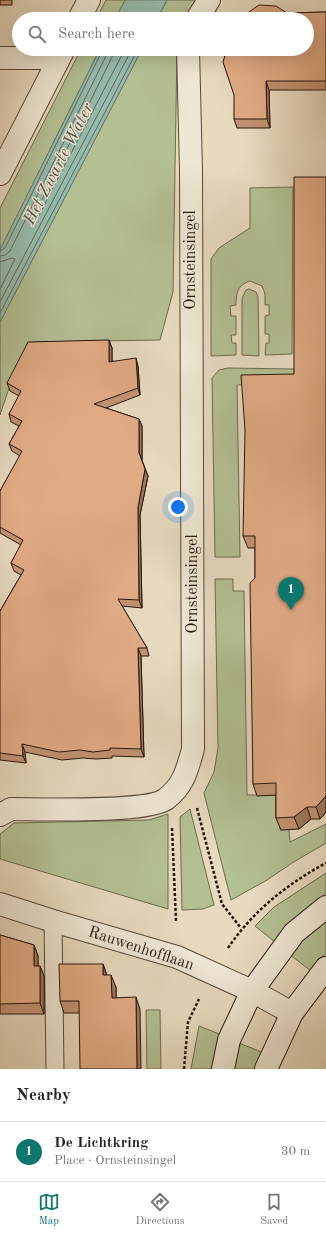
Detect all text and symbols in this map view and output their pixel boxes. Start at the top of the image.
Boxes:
search box [12,12,314,56]
icon: search [26,23,48,45]
text: Search here [58,27,135,42]
water label: Het Zwarte Water [21,100,97,228]
street label: Ornsteinsingel [183,210,199,310]
your location [168,497,188,517]
street label: Ornsteinsingel [185,534,201,634]
pin: 1 [278,577,304,610]
street label: Rauwenhofflaan [86,924,196,974]
text: Nearby [16,1087,71,1104]
text: De Lichtkring [54,1136,148,1151]
text: 1 [25,1145,33,1158]
text: 30 m [281,1145,310,1158]
text: Place · Ornsteinsingel [54,1154,176,1167]
tab: Map [38,1191,60,1229]
tab: Directions [136,1191,184,1229]
tab: Saved [260,1191,288,1229]

